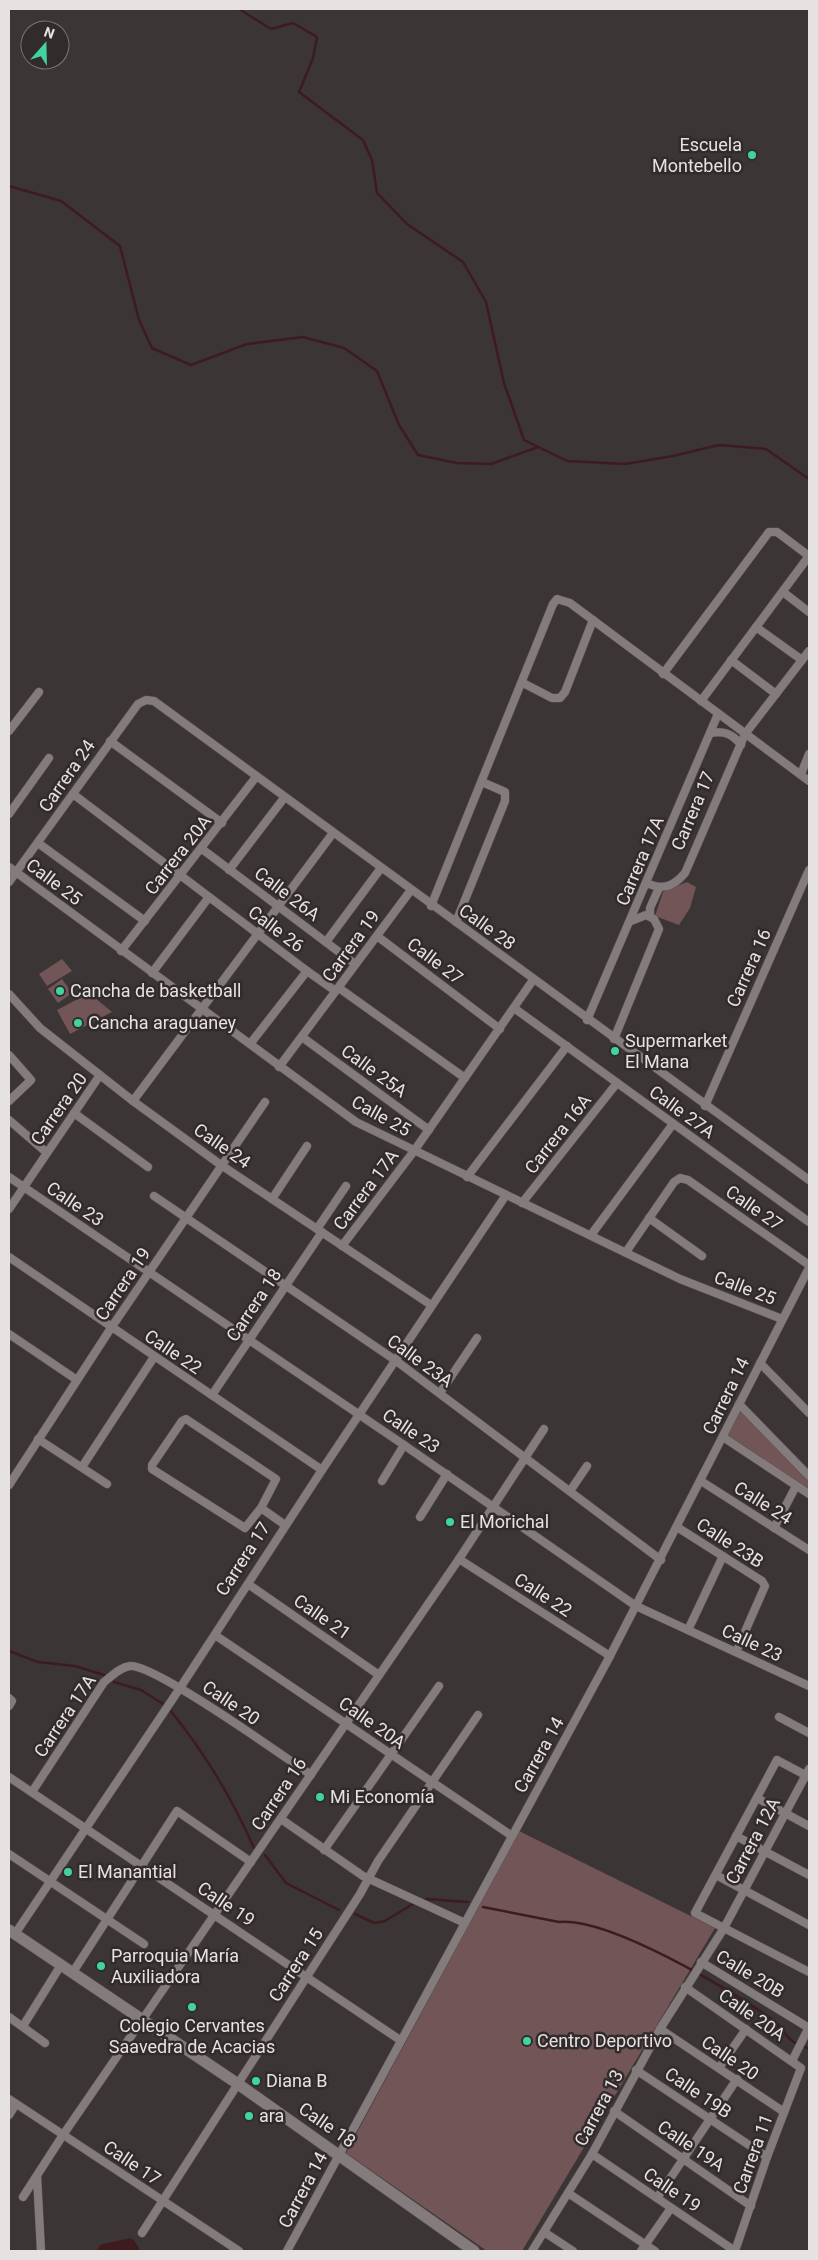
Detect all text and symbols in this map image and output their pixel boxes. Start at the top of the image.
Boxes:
north arrow [20,20,70,70]
text: N [42,24,57,42]
place label: Escuela Montebello [652,134,742,176]
marker: Escuela Montebello [746,149,758,161]
street label: Carrera 24 [34,736,99,816]
street label: Carrera 17 [667,768,718,853]
street label: Carrera 20A [140,811,215,899]
street label: Carrera 17A [611,813,668,909]
street label: Calle 25 [22,854,86,909]
street label: Calle 26A [251,862,324,925]
street label: Calle 28 [455,899,520,954]
street label: Calle 26 [244,901,308,956]
street label: Carrera 19 [318,906,384,986]
street label: Carrera 16 [722,925,775,1010]
street label: Calle 27 [403,933,467,988]
place label: Cancha de basketball [70,980,241,1001]
marker: Cancha de basketball [54,985,66,997]
place label: Cancha araguaney [88,1012,237,1033]
marker: Cancha araguaney [72,1017,84,1029]
place label: Supermarket El Mana [625,1030,728,1072]
street label: Calle 25A [337,1040,412,1102]
marker: Supermarket El Mana [609,1045,621,1057]
street label: Carrera 20 [26,1069,91,1149]
street label: Calle 27A [645,1081,720,1143]
street label: Carrera 16A [520,1090,595,1178]
street label: Calle 25 [348,1091,415,1140]
street label: Calle 24 [190,1118,255,1173]
street label: Carrera 17A [329,1145,403,1234]
street label: Calle 23 [43,1177,108,1230]
street label: Calle 27 [722,1180,787,1235]
street label: Carrera 19 [91,1243,155,1324]
street label: Carrera 18 [222,1264,286,1345]
street label: Calle 25 [711,1266,779,1309]
street label: Calle 22 [141,1325,206,1378]
street label: Calle 23A [383,1330,458,1392]
street label: Carrera 14 [698,1354,753,1438]
street label: Calle 23 [379,1404,444,1457]
street label: Calle 24 [730,1477,796,1529]
place label: El Morichal [460,1511,549,1532]
street label: Calle 23B [693,1513,768,1572]
marker: El Morichal [444,1516,456,1528]
street label: Carrera 17 [211,1518,274,1599]
street label: Calle 22 [510,1568,576,1621]
street label: Calle 21 [290,1589,355,1644]
street label: Calle 23 [719,1619,786,1666]
street label: Carrera 17A [29,1670,100,1761]
street label: Calle 20 [199,1676,264,1729]
street label: Calle 20A [335,1692,410,1753]
street label: Carrera 14 [509,1713,568,1796]
street label: Carrera 16 [247,1753,311,1834]
place label: Mi Economía [330,1786,435,1807]
marker: Mi Economía [314,1791,326,1803]
street label: Carrera 12A [721,1794,784,1888]
place label: El Manantial [78,1861,177,1882]
marker: El Manantial [62,1866,74,1878]
street label: Calle 19 [194,1877,259,1930]
street label: Carrera 15 [264,1924,327,2005]
place label: Parroquia María Auxiliadora [111,1945,239,1987]
street label: Calle 20B [712,1945,788,2002]
marker: Parroquia María Auxiliadora [95,1960,107,1972]
street label: Calle 20A [715,1984,790,2045]
marker: Colegio Cervantes Saavedra de Acacias [186,2001,198,2013]
place label: Colegio Cervantes Saavedra de Acacias [109,2015,275,2057]
place label: Centro Deportivo [537,2030,672,2051]
street label: Calle 20 [698,2031,763,2084]
marker: Centro Deportivo [521,2035,533,2047]
street label: Calle 19B [661,2063,736,2122]
street label: Carrera 13 [570,2066,627,2149]
place label: Diana B [266,2070,327,2091]
marker: Diana B [250,2075,262,2087]
street label: Calle 18 [295,2097,360,2152]
place label: ara [259,2105,284,2126]
marker: ara [243,2110,255,2122]
street label: Carrera 11 [728,2111,777,2197]
street label: Calle 19A [654,2116,729,2176]
street label: Calle 17 [100,2136,165,2189]
street label: Carrera 14 [274,2148,331,2231]
street label: Calle 19 [640,2163,705,2216]

